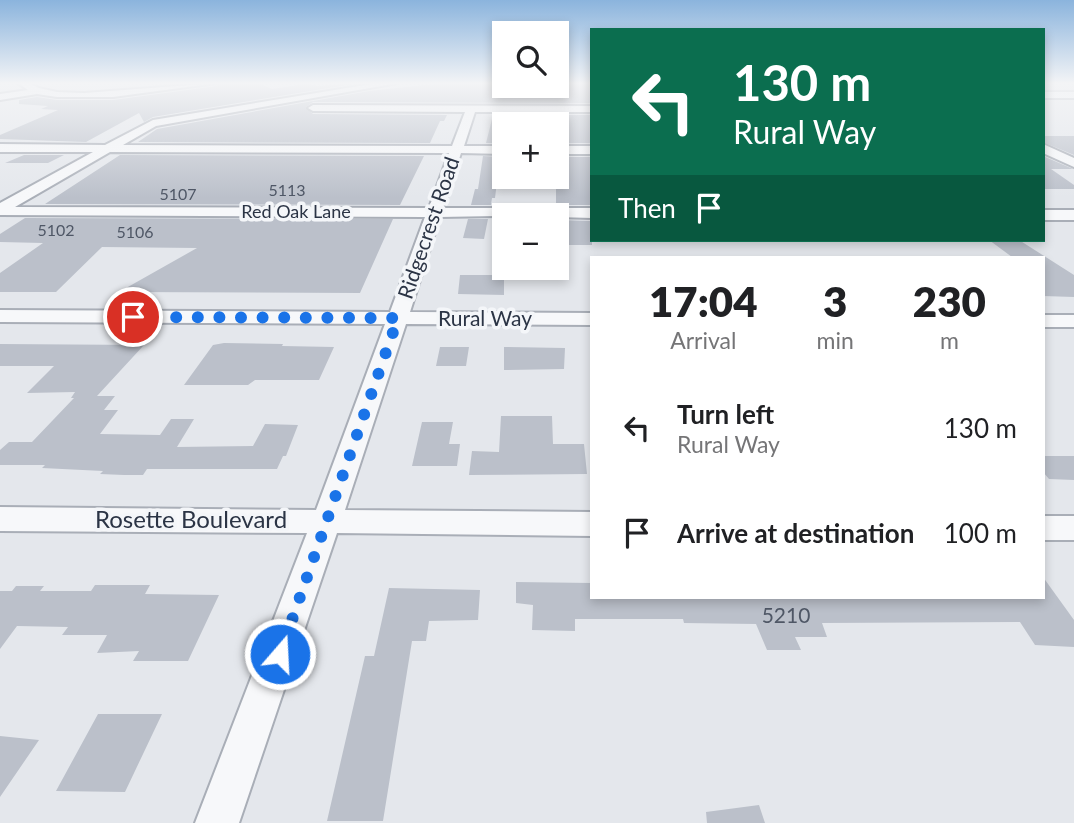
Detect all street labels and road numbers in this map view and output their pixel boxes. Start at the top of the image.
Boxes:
street label: Ridgecrest Road [392,153,464,302]
street label: Red Oak Lane [241,200,351,222]
street label: Rural Way [438,305,532,330]
street label: Rosette Boulevard [95,504,287,533]

